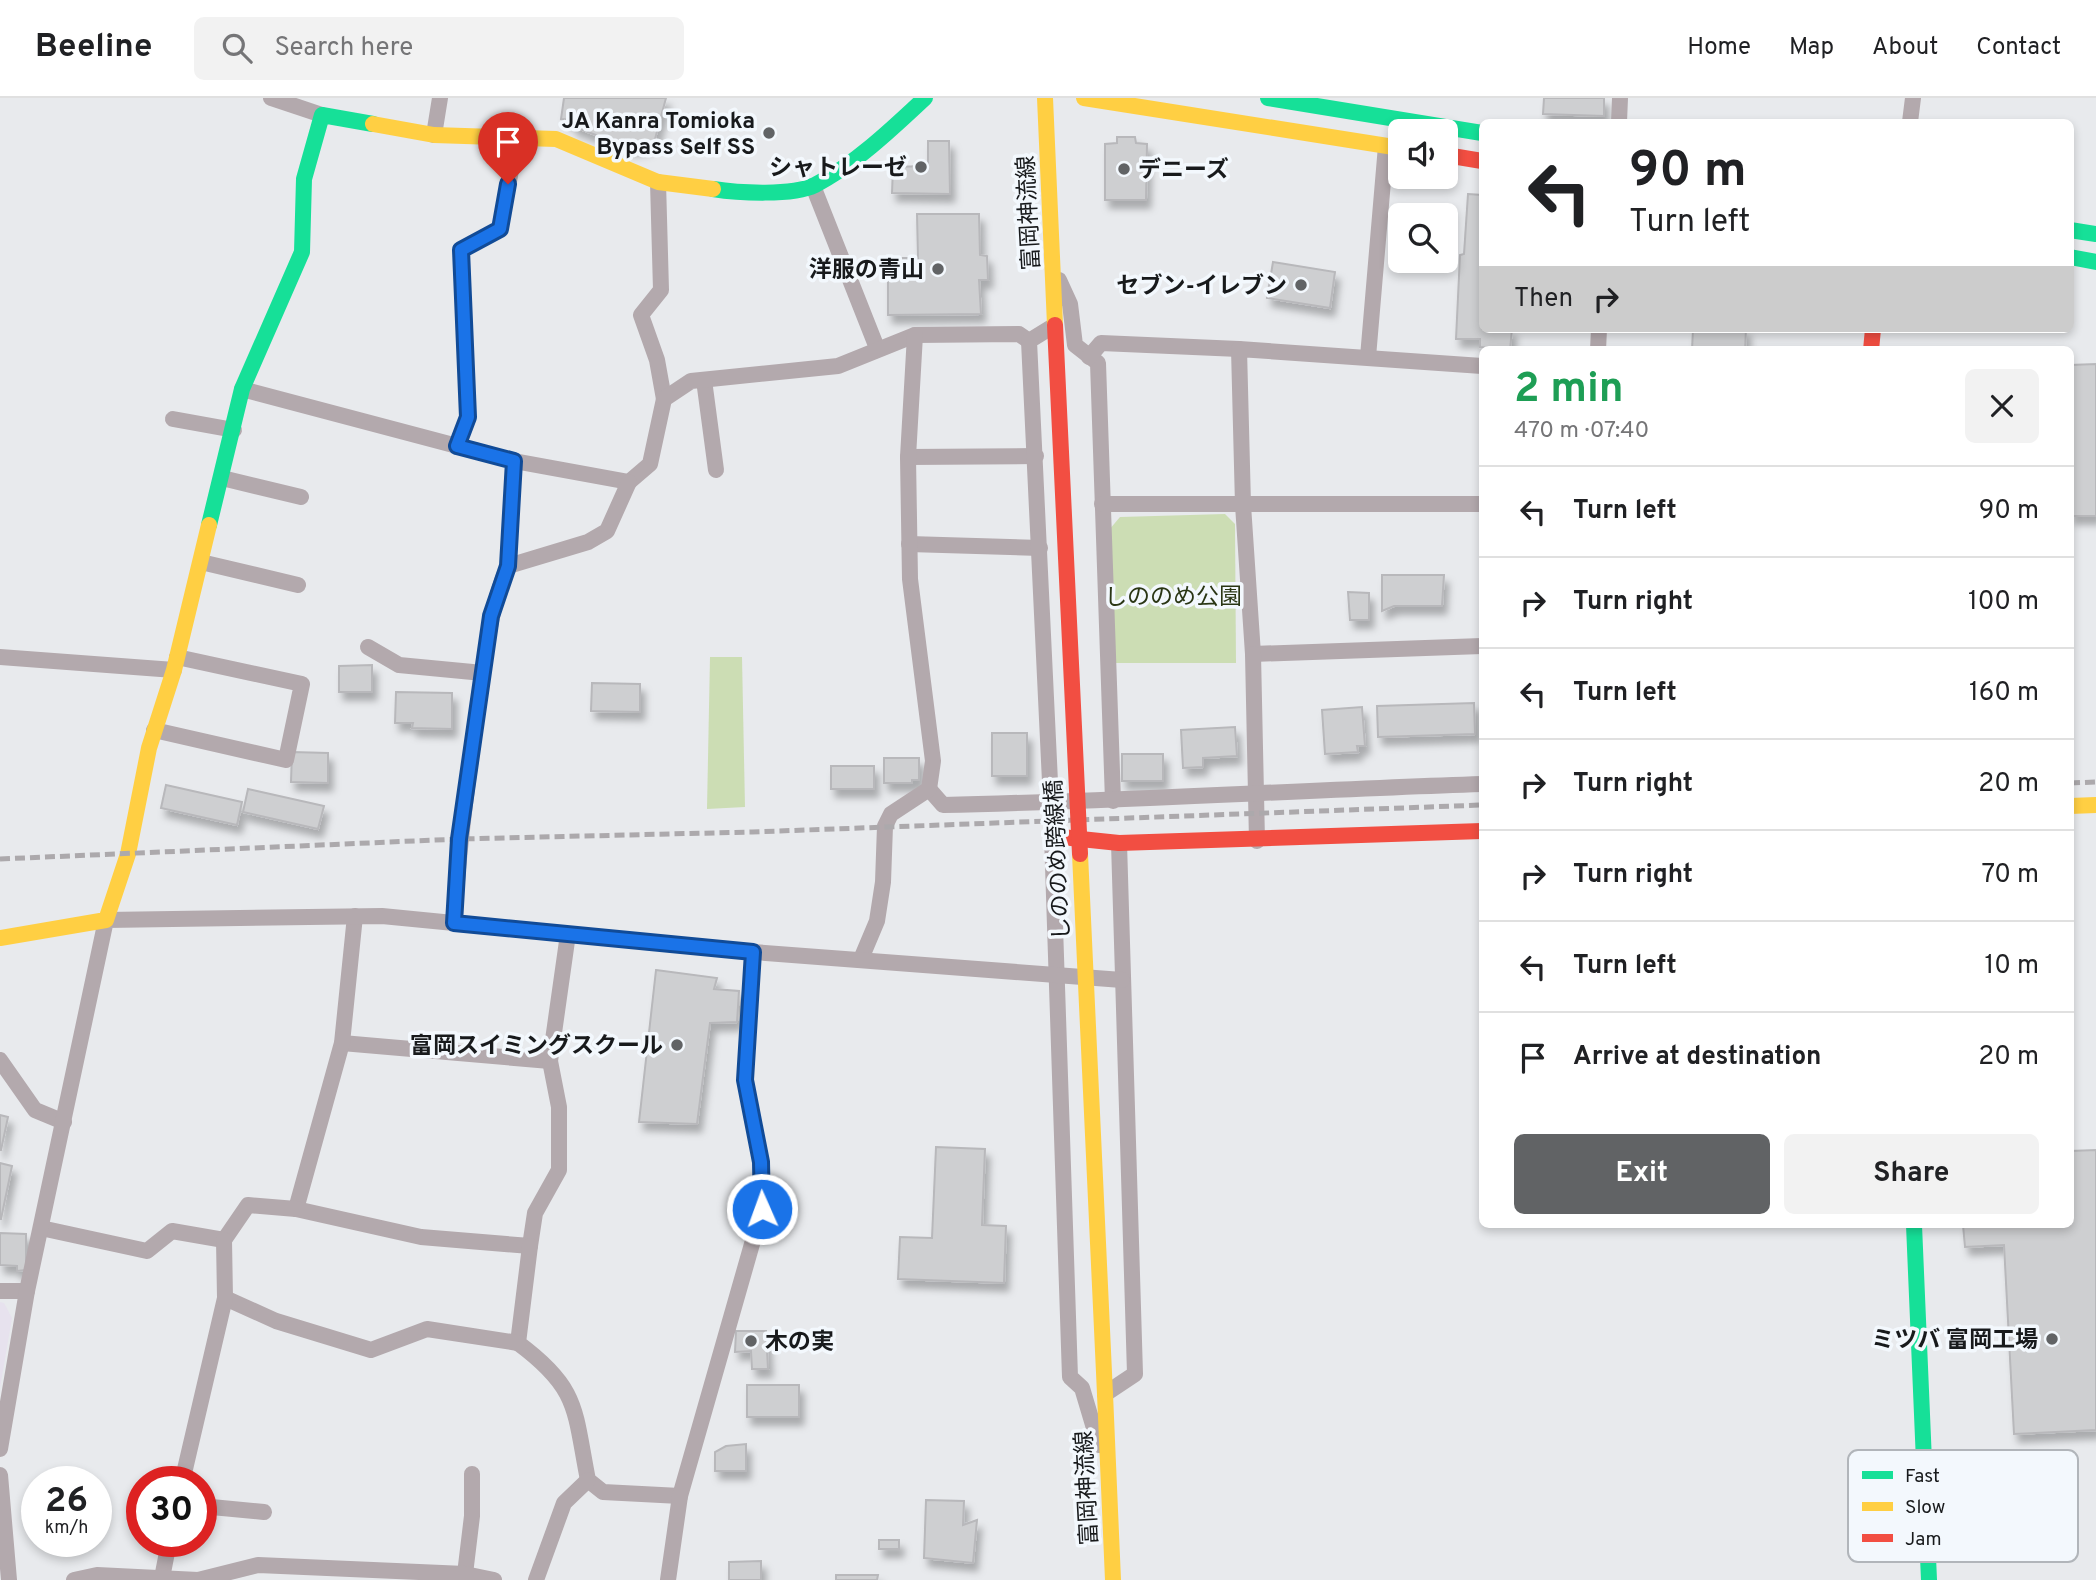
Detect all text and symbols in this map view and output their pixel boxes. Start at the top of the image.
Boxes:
search box [194,17,684,80]
text: Beeline [35,27,152,69]
icon: search [218,29,256,67]
text: Search here [274,32,413,65]
text: Home [1687,33,1751,63]
text: Map [1789,33,1834,63]
text: About [1872,33,1938,63]
text: Contact [1976,33,2061,63]
place label: JA Kanra Tomioka Bypass Self SS [562,108,755,163]
pin [478,112,538,184]
map controls [1388,119,1458,273]
button: sound [1388,119,1458,189]
icon: arrive [489,123,527,161]
marker: JA Kanra Tomioka Bypass Self SS [761,125,777,141]
text: 90 m [1629,142,1747,204]
icon: left [1514,147,1605,238]
place label: シャトレーゼ [769,155,907,184]
street label: 富岡神流線 [1013,155,1048,271]
place label: デニーズ [1138,157,1229,186]
marker: シャトレーゼ [913,159,929,175]
marker: デニーズ [1116,161,1132,177]
button: search [1388,203,1458,273]
text: Turn left [1629,203,1750,243]
place label: 洋服の青山 [809,257,924,286]
marker: 洋服の青山 [930,261,946,277]
place label: セブン-イレブン [1116,273,1287,302]
marker: セブン-イレブン [1293,277,1309,293]
icon: right [1587,280,1625,318]
text: Then [1514,283,1573,316]
text: 2 min [1514,364,1624,417]
button: close [1965,369,2039,443]
text: 470 m · 07:40 [1514,417,1649,446]
icon: left [1514,493,1552,531]
text: Turn left [1573,495,1677,528]
text: 90 m [1979,495,2039,528]
park label: しののめ公園 [1104,584,1242,613]
icon: right [1514,584,1552,622]
text: Turn right [1573,586,1693,619]
text: 100 m [1968,586,2039,619]
icon: left [1514,675,1552,713]
text: Turn left [1573,677,1677,710]
text: 160 m [1969,677,2039,710]
icon: right [1514,766,1552,804]
text: Turn right [1573,768,1693,801]
text: 20 m [1978,768,2039,801]
street label: しののめ跨線橋 [1041,779,1078,941]
icon: right [1514,857,1552,895]
text: Turn right [1573,859,1693,892]
text: 70 m [1981,859,2039,892]
icon: left [1514,948,1552,986]
text: Turn left [1573,950,1677,983]
text: 10 m [1984,950,2039,983]
place label: 富岡スイミングスクール [410,1033,663,1062]
marker: 富岡スイミングスクール [669,1037,685,1053]
icon: arrive [1514,1039,1552,1077]
text: Arrive at destination [1573,1041,1821,1074]
text: 20 m [1978,1041,2039,1074]
button: Exit [1514,1134,1770,1214]
button: Share [1784,1134,2039,1214]
position arrow [725,1172,799,1246]
place label: ミツバ 富岡工場 [1871,1327,2038,1356]
place label: 木の実 [765,1329,834,1358]
marker: ミツバ 富岡工場 [2044,1331,2060,1347]
marker: 木の実 [743,1333,759,1349]
street label: 富岡神流線 [1071,1430,1106,1546]
legend [1848,1450,2078,1562]
text: Fast [1905,1465,1940,1489]
speed limit sign: 30 [126,1466,217,1557]
text: 26 [45,1480,88,1524]
text: Slow [1905,1496,1945,1520]
text: km/h [45,1517,88,1540]
text: Jam [1905,1528,1942,1552]

